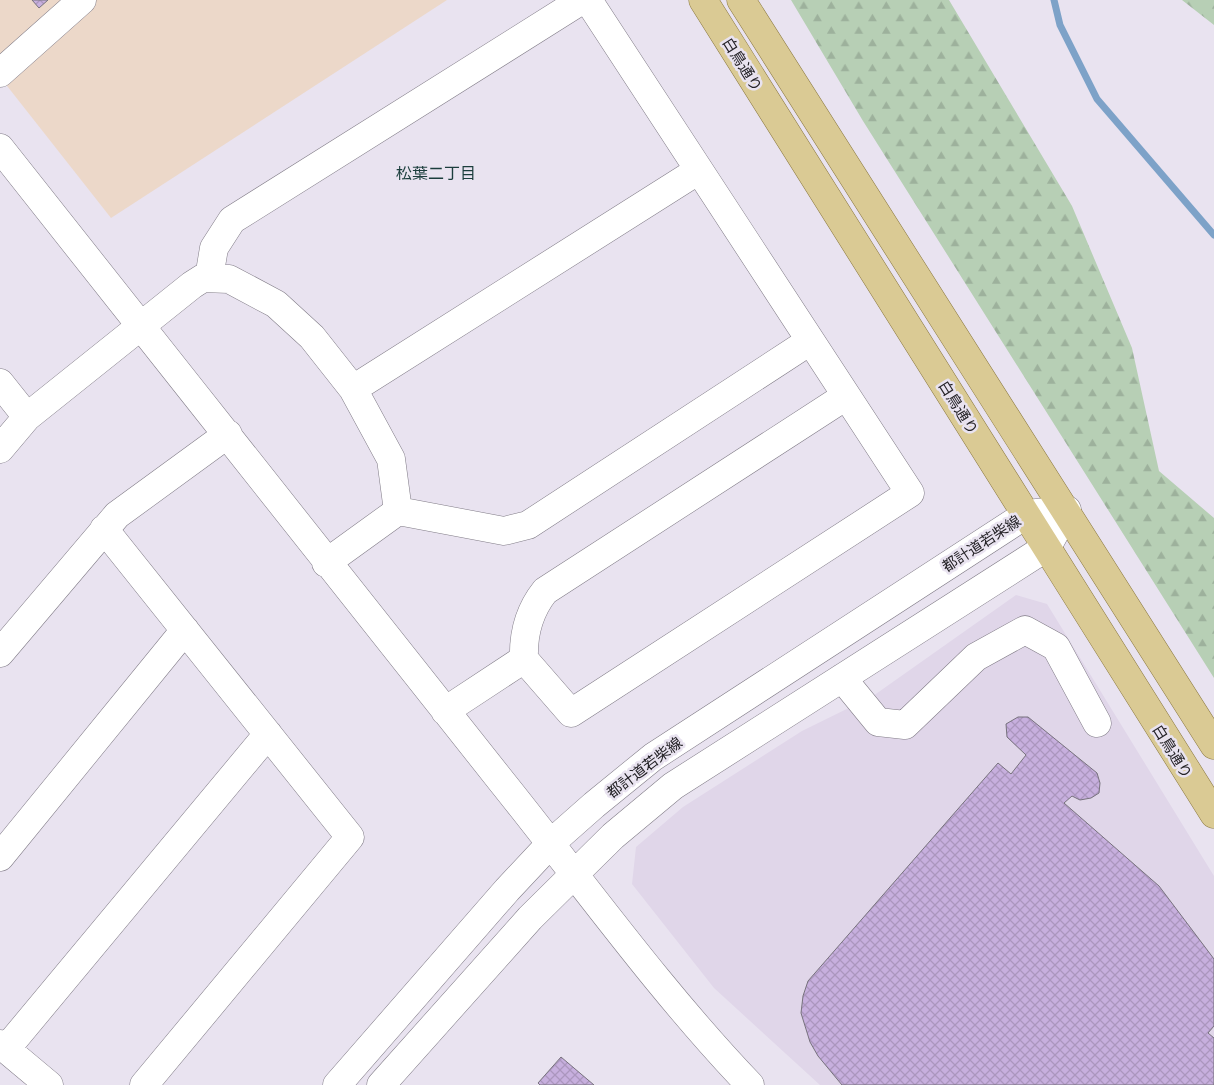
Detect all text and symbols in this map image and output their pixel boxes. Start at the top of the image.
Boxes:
street label: 白鳥通り [719,33,767,95]
district label: 松葉二丁目 [396,162,476,184]
street label: 白鳥通り [935,376,983,438]
street label: 都計道若柴線 [938,510,1024,576]
street label: 白鳥通り [1149,720,1197,782]
street label: 都計道若柴線 [602,732,686,802]

